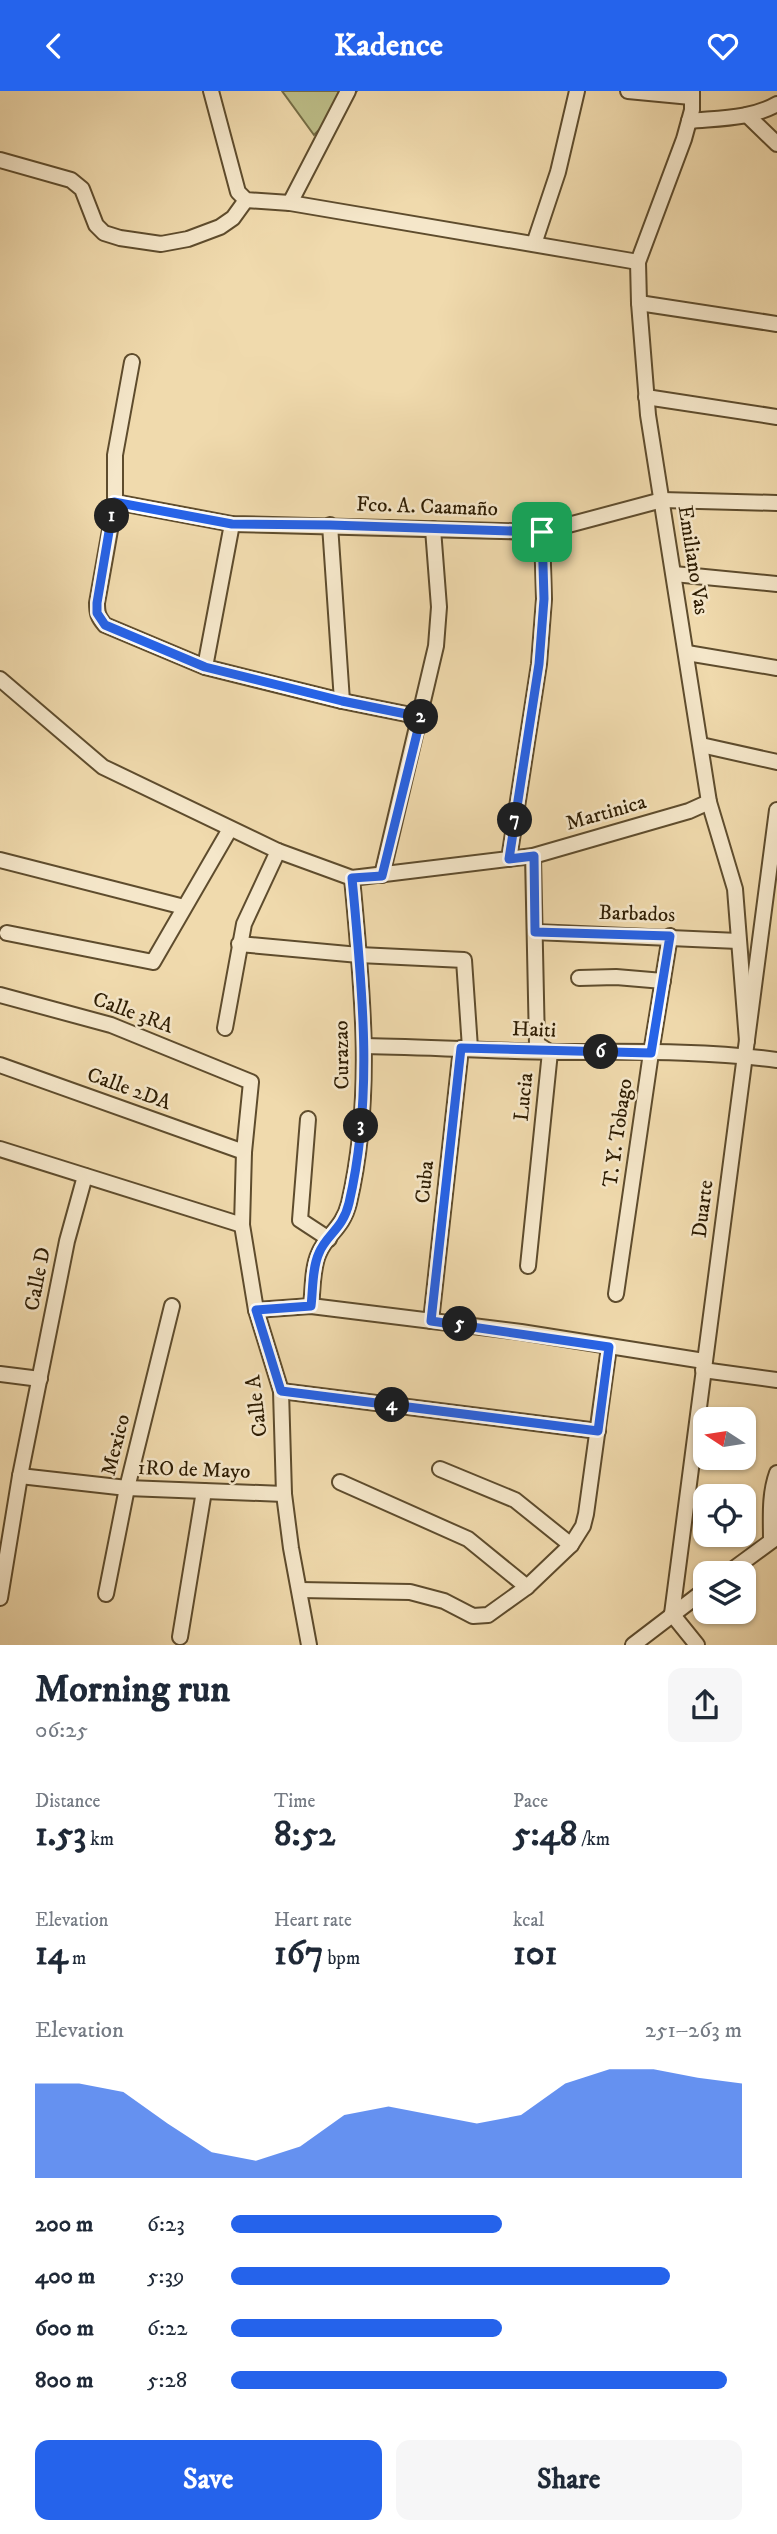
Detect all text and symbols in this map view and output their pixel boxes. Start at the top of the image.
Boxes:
text: Kadence [334,26,443,66]
icon: back [35,27,73,65]
icon: heart [704,27,742,65]
street label: Fco. A. Caamaño [356,492,498,522]
pin: 1 [94,499,130,533]
pin [512,502,572,562]
text: 1 [108,504,115,527]
street label: Emiliano Vas [672,504,714,616]
icon: arrive [523,513,561,551]
pin: 2 [404,699,438,735]
text: 2 [416,705,425,728]
street label: Martinica [563,789,649,837]
pin: 7 [498,803,532,837]
text: 7 [509,808,520,831]
street label: Barbados [598,900,676,928]
street label: Calle 3RA [89,986,177,1040]
street label: Haiti [512,1016,556,1044]
street label: Curazao [328,1020,356,1090]
pin: 6 [584,1035,618,1069]
text: 6 [596,1040,605,1063]
street label: Calle 2DA [83,1062,175,1116]
street label: Lucia [509,1071,539,1123]
street label: T. Y. Tobago [598,1077,638,1189]
pin: 3 [344,1109,378,1143]
text: 3 [357,1114,364,1137]
street label: Cuba [410,1159,440,1205]
street label: Duarte [687,1178,719,1239]
street label: Calle D [19,1245,57,1313]
pin: 5 [442,1307,477,1341]
text: 5 [455,1312,464,1335]
street label: Calle A [240,1373,274,1438]
pin: 4 [374,1387,410,1423]
text: 4 [386,1393,397,1416]
north arrow [693,1407,756,1470]
map controls [693,1407,756,1624]
street label: Mexico [96,1411,136,1479]
street label: 1RO de Mayo [137,1455,251,1485]
button: locate [693,1484,756,1547]
button: layers [693,1561,756,1624]
text: Morning run [35,1666,230,1714]
button: share [668,1668,742,1742]
text: 06:25 [35,1716,88,1745]
text: Distance [35,1790,100,1813]
text: Time [274,1790,315,1813]
text: Pace [513,1790,548,1813]
text: 1.53 [35,1813,86,1857]
text: 8:52 [274,1813,335,1857]
text: 5:48 [513,1813,577,1857]
text: km [86,1828,114,1851]
text: /km [577,1828,610,1851]
text: Elevation [35,1909,109,1932]
text: Heart rate [274,1909,352,1932]
text: kcal [513,1909,544,1932]
text: 14 [35,1932,68,1976]
text: 167 [274,1932,323,1976]
text: 101 [513,1932,557,1976]
text: m [68,1947,86,1970]
text: bpm [323,1947,360,1970]
text: Elevation [35,2016,124,2045]
text: 251–263 m [645,2016,742,2045]
text: 200 m [35,2210,93,2239]
text: 6:23 [147,2210,185,2239]
text: 400 m [35,2262,95,2291]
text: 5:39 [147,2262,185,2291]
text: 600 m [35,2314,94,2343]
text: 6:22 [147,2314,188,2343]
text: 800 m [35,2366,93,2395]
text: 5:28 [147,2366,187,2395]
button: Save [35,2440,382,2520]
button: Share [396,2440,742,2520]

